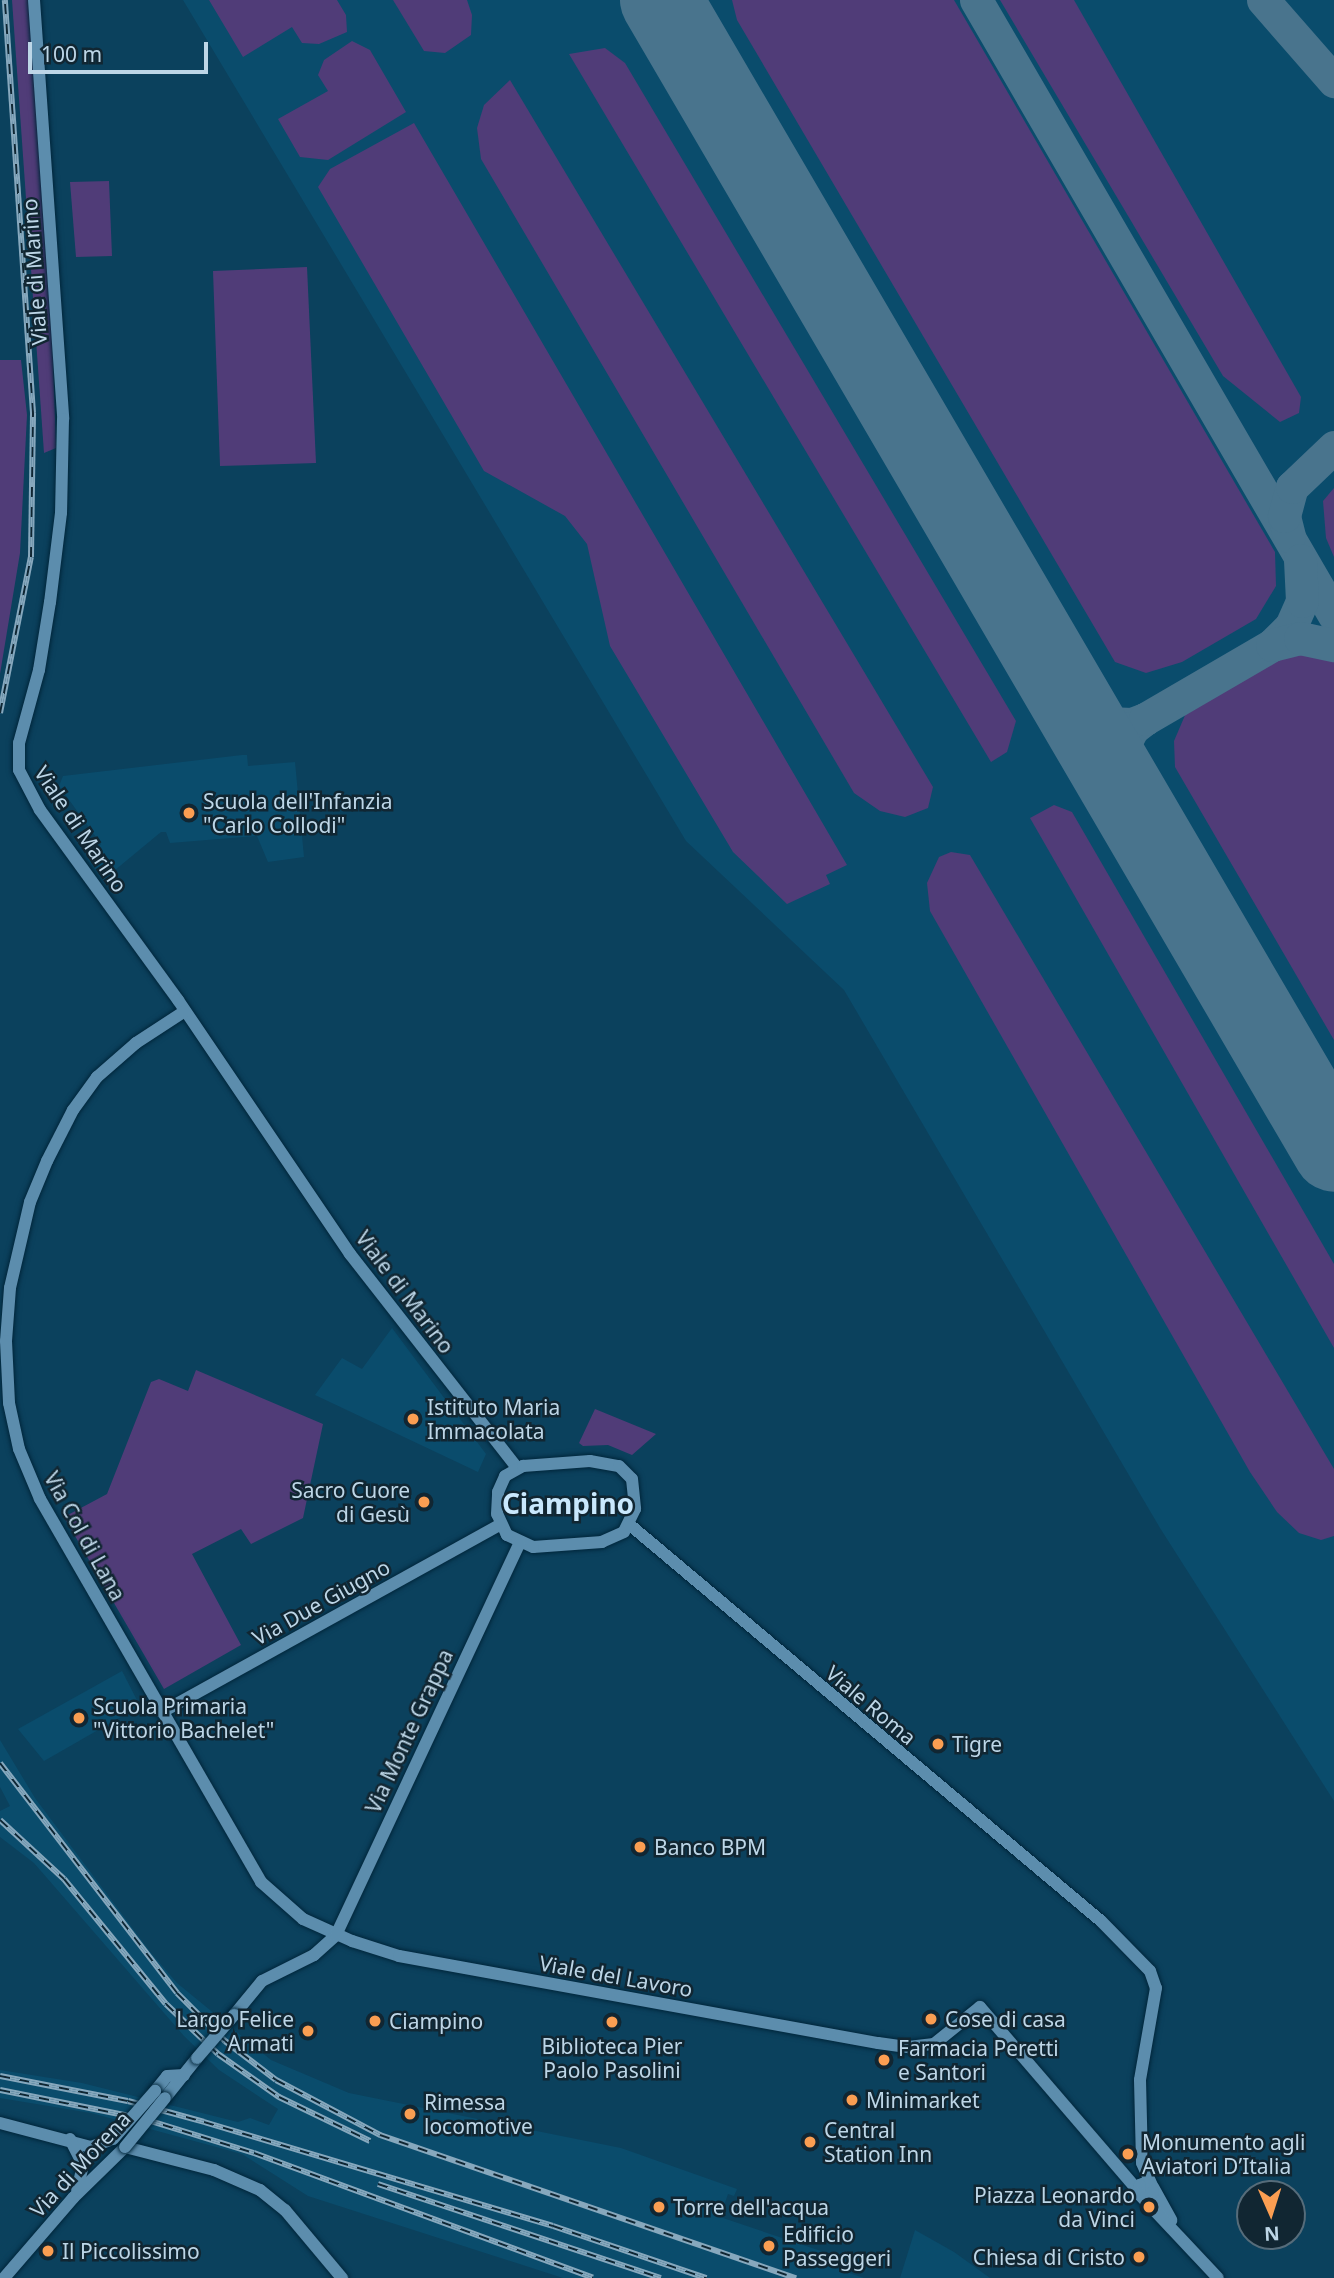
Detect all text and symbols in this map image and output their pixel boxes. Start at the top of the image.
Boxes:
scale bar [32,28,212,72]
text: 100 m [41,40,102,68]
street label: Viale di Marino [16,198,52,346]
street label: Viale di Marino [29,761,133,897]
place label: Scuola dell'Infanzia "Carlo Collodi" [203,788,392,838]
marker: Scuola dell'Infanzia "Carlo Collodi" [181,805,197,821]
street label: Viale di Marino [351,1226,459,1358]
place label: Istituto Maria Immacolata [427,1394,560,1444]
marker: Istituto Maria Immacolata [405,1411,421,1427]
street label: Via Col di Lana [39,1467,131,1605]
place label: Sacro Cuore di Gesù [291,1477,410,1527]
district label: Ciampino [502,1486,634,1520]
marker: Sacro Cuore di Gesù [416,1494,432,1510]
street label: Via Due Giugno [248,1554,394,1650]
street label: Via Monte Grappa [360,1645,458,1817]
street label: Viale Roma [821,1660,921,1750]
place label: Scuola Primaria "Vittorio Bachelet" [93,1693,274,1743]
marker: Scuola Primaria "Vittorio Bachelet" [71,1710,87,1726]
place label: Tigre [952,1731,1002,1757]
marker: Tigre [930,1736,946,1752]
place label: Banco BPM [654,1834,766,1860]
marker: Banco BPM [632,1839,648,1855]
street label: Viale del Lavoro [537,1950,695,2002]
place label: Largo Felice Armati [176,2006,294,2056]
place label: Cose di casa [945,2006,1066,2032]
place label: Ciampino [389,2008,483,2034]
marker: Cose di casa [923,2011,939,2027]
marker: Ciampino [367,2013,383,2029]
marker: Biblioteca Pier Paolo Pasolini [604,2014,620,2030]
marker: Largo Felice Armati [300,2023,316,2039]
place label: Biblioteca Pier Paolo Pasolini [542,2033,682,2083]
place label: Farmacia Peretti e Santori [898,2035,1059,2085]
marker: Farmacia Peretti e Santori [876,2052,892,2068]
place label: Minimarket [866,2087,980,2113]
place label: Rimessa locomotive [424,2089,533,2139]
marker: Minimarket [844,2092,860,2108]
street label: Via di Morena [25,2106,135,2222]
marker: Rimessa locomotive [402,2106,418,2122]
place label: Central Station Inn [824,2117,932,2167]
place label: Monumento agli Aviatori D’Italia [1142,2129,1305,2179]
marker: Central Station Inn [802,2134,818,2150]
marker: Monumento agli Aviatori D’Italia [1120,2146,1136,2162]
north arrow [1236,2180,1306,2250]
place label: Piazza Leonardo da Vinci [974,2182,1135,2232]
place label: Torre dell'acqua [673,2194,829,2220]
marker: Torre dell'acqua [651,2199,667,2215]
marker: Piazza Leonardo da Vinci [1141,2199,1157,2215]
place label: Edificio Passeggeri [783,2221,891,2271]
text: N [1264,2221,1280,2247]
place label: Il Piccolissimo [62,2238,200,2264]
marker: Edificio Passeggeri [761,2238,777,2254]
marker: Il Piccolissimo [40,2243,56,2259]
place label: Chiesa di Cristo [973,2244,1125,2270]
marker: Chiesa di Cristo [1131,2249,1147,2265]

